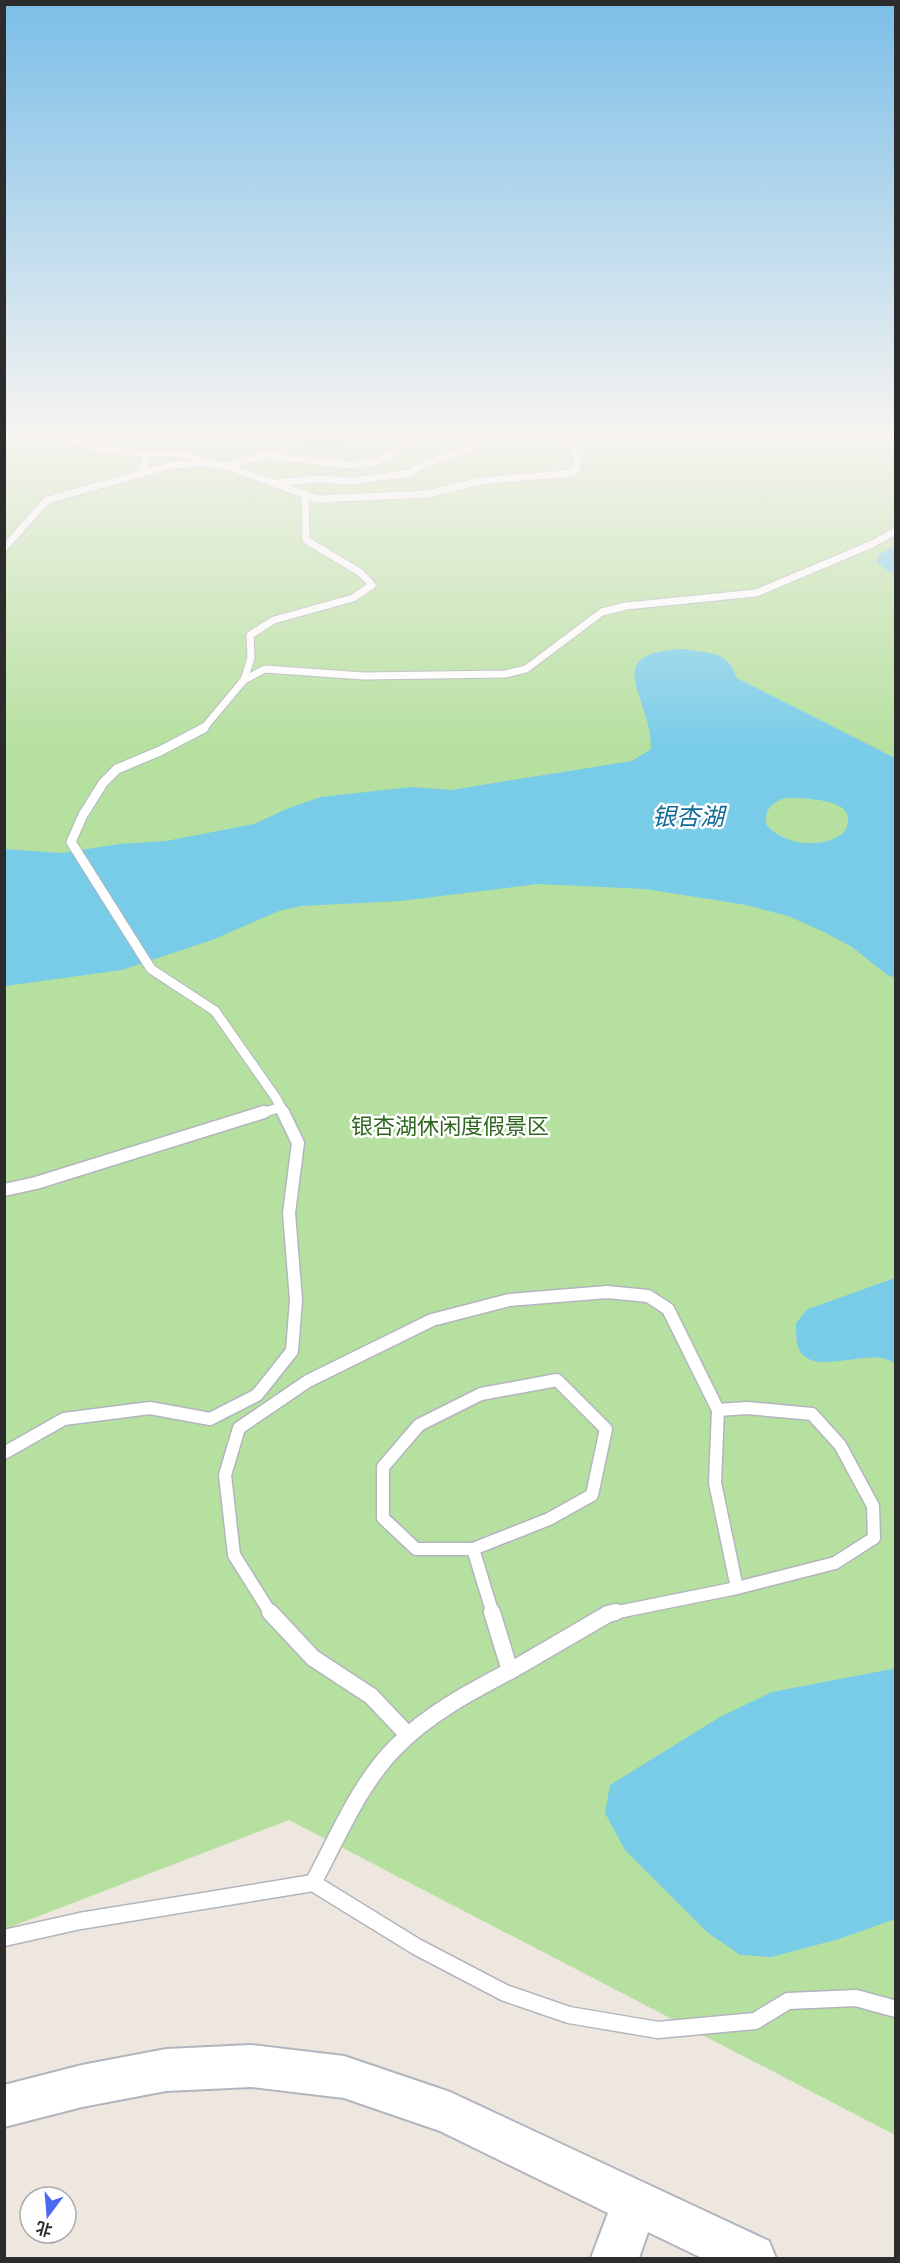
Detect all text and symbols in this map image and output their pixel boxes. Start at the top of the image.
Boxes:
water label: 银杏湖 [652,802,728,831]
park label: 银杏湖休闲度假景区 [351,1113,549,1140]
north arrow [18,2185,78,2245]
text: 北 [34,2218,54,2240]

